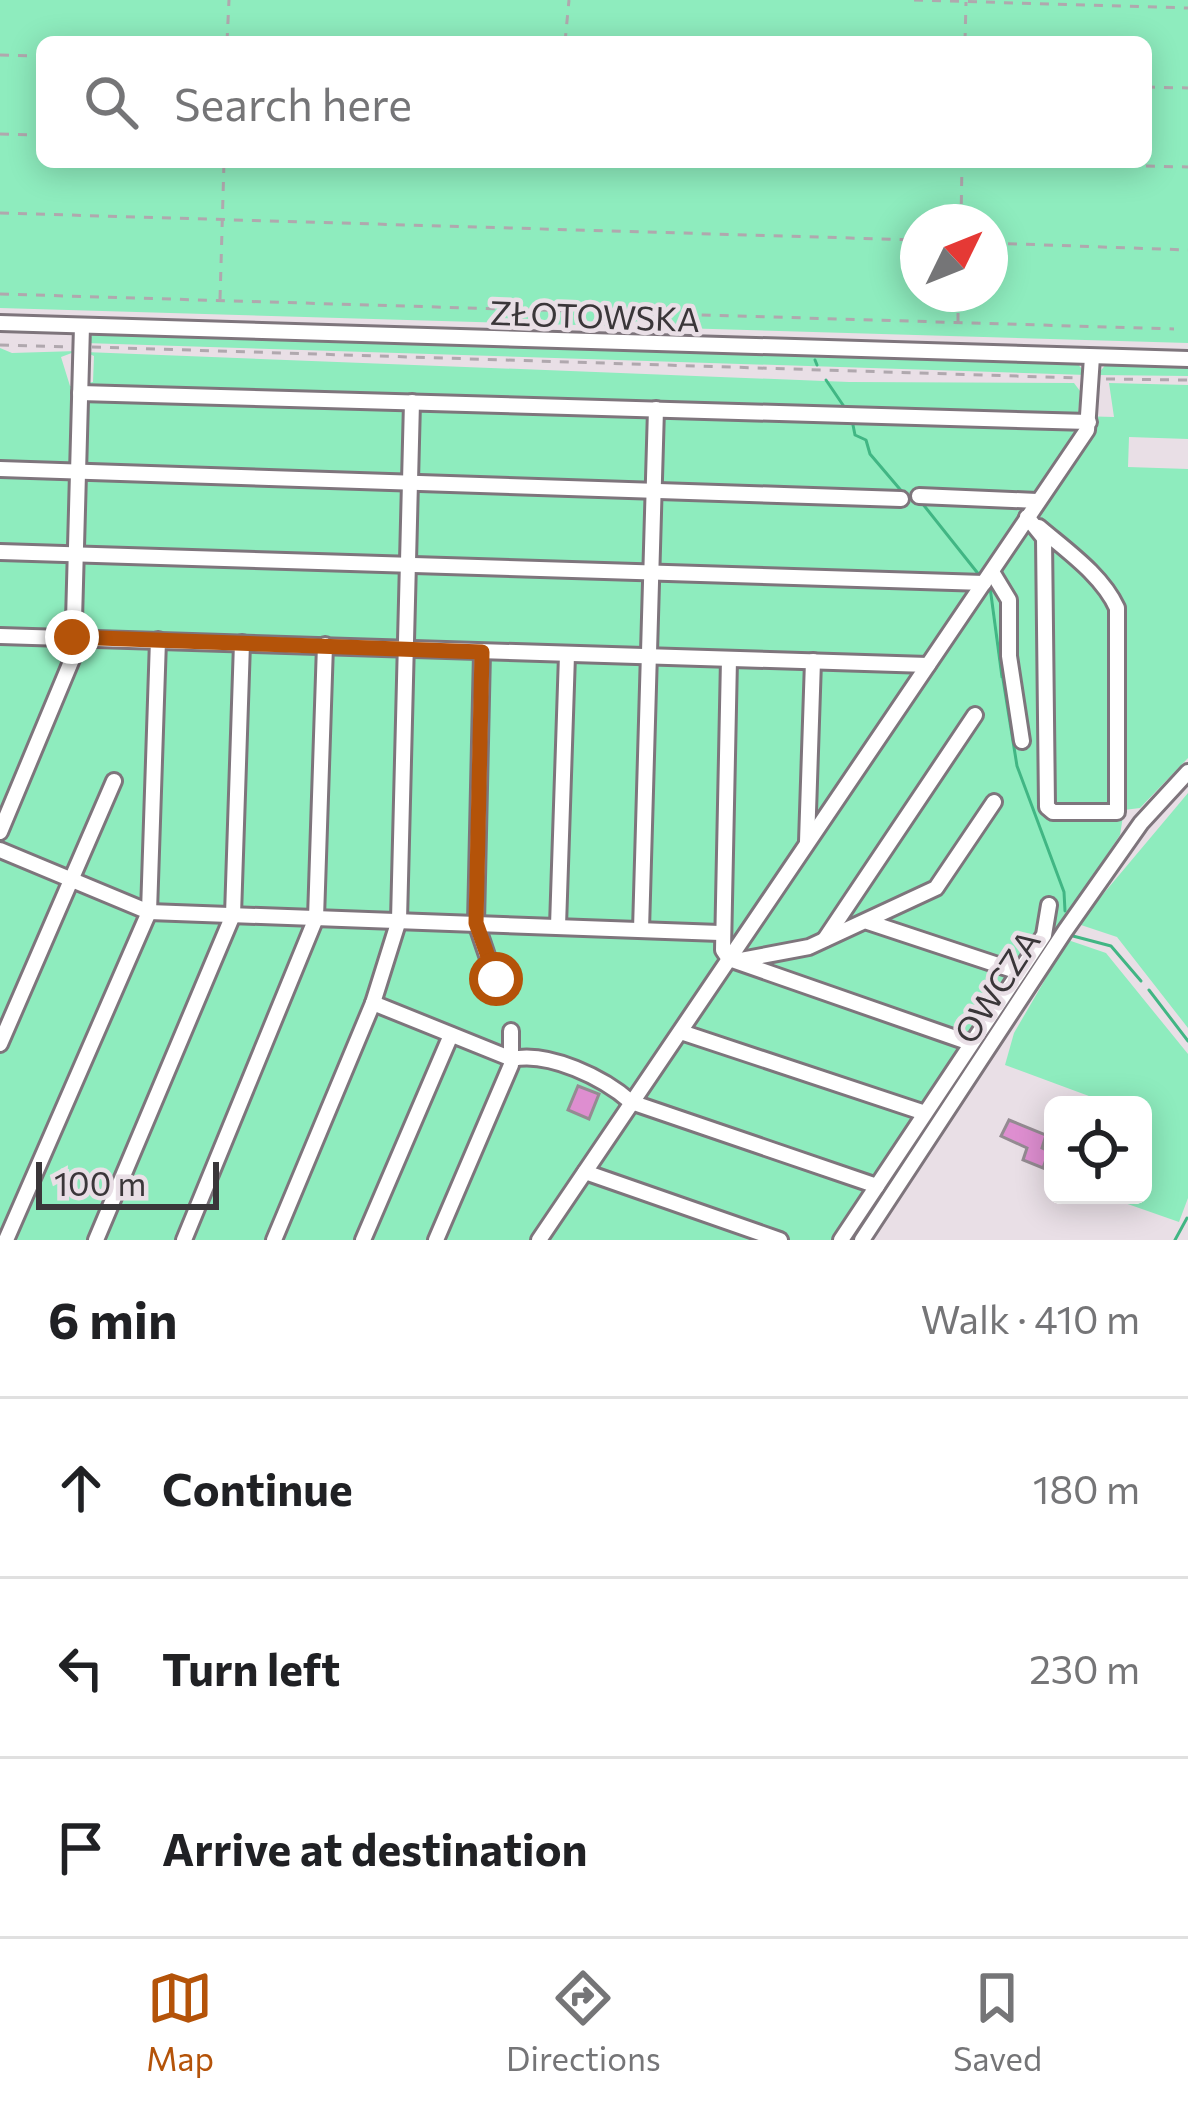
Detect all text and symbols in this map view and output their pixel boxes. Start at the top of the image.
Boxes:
search box [36,36,1152,168]
icon: search [78,69,144,135]
text: Search here [174,75,412,130]
north arrow [900,204,1008,312]
street label: ZŁOTOWSKA [489,291,701,339]
route end [45,610,99,664]
street label: OWCZA [944,922,1048,1050]
route start [469,952,523,1006]
map controls [1044,1096,1152,1204]
button: locate [1044,1096,1152,1204]
scale bar [36,1156,219,1209]
text: 100 m [54,1162,146,1203]
text: 6 min [48,1287,177,1350]
text: Walk · 410 m [921,1294,1140,1342]
icon: ahead [48,1455,114,1521]
text: Continue [162,1460,353,1515]
text: 180 m [1033,1464,1140,1512]
icon: left [48,1635,114,1701]
text: Turn left [162,1640,340,1695]
text: 230 m [1029,1644,1140,1692]
icon: arrive [48,1815,114,1881]
text: Arrive at destination [162,1820,588,1875]
tab: Map [146,1965,214,2078]
tab: Directions [506,1965,661,2078]
tab: Saved [953,1965,1042,2078]

